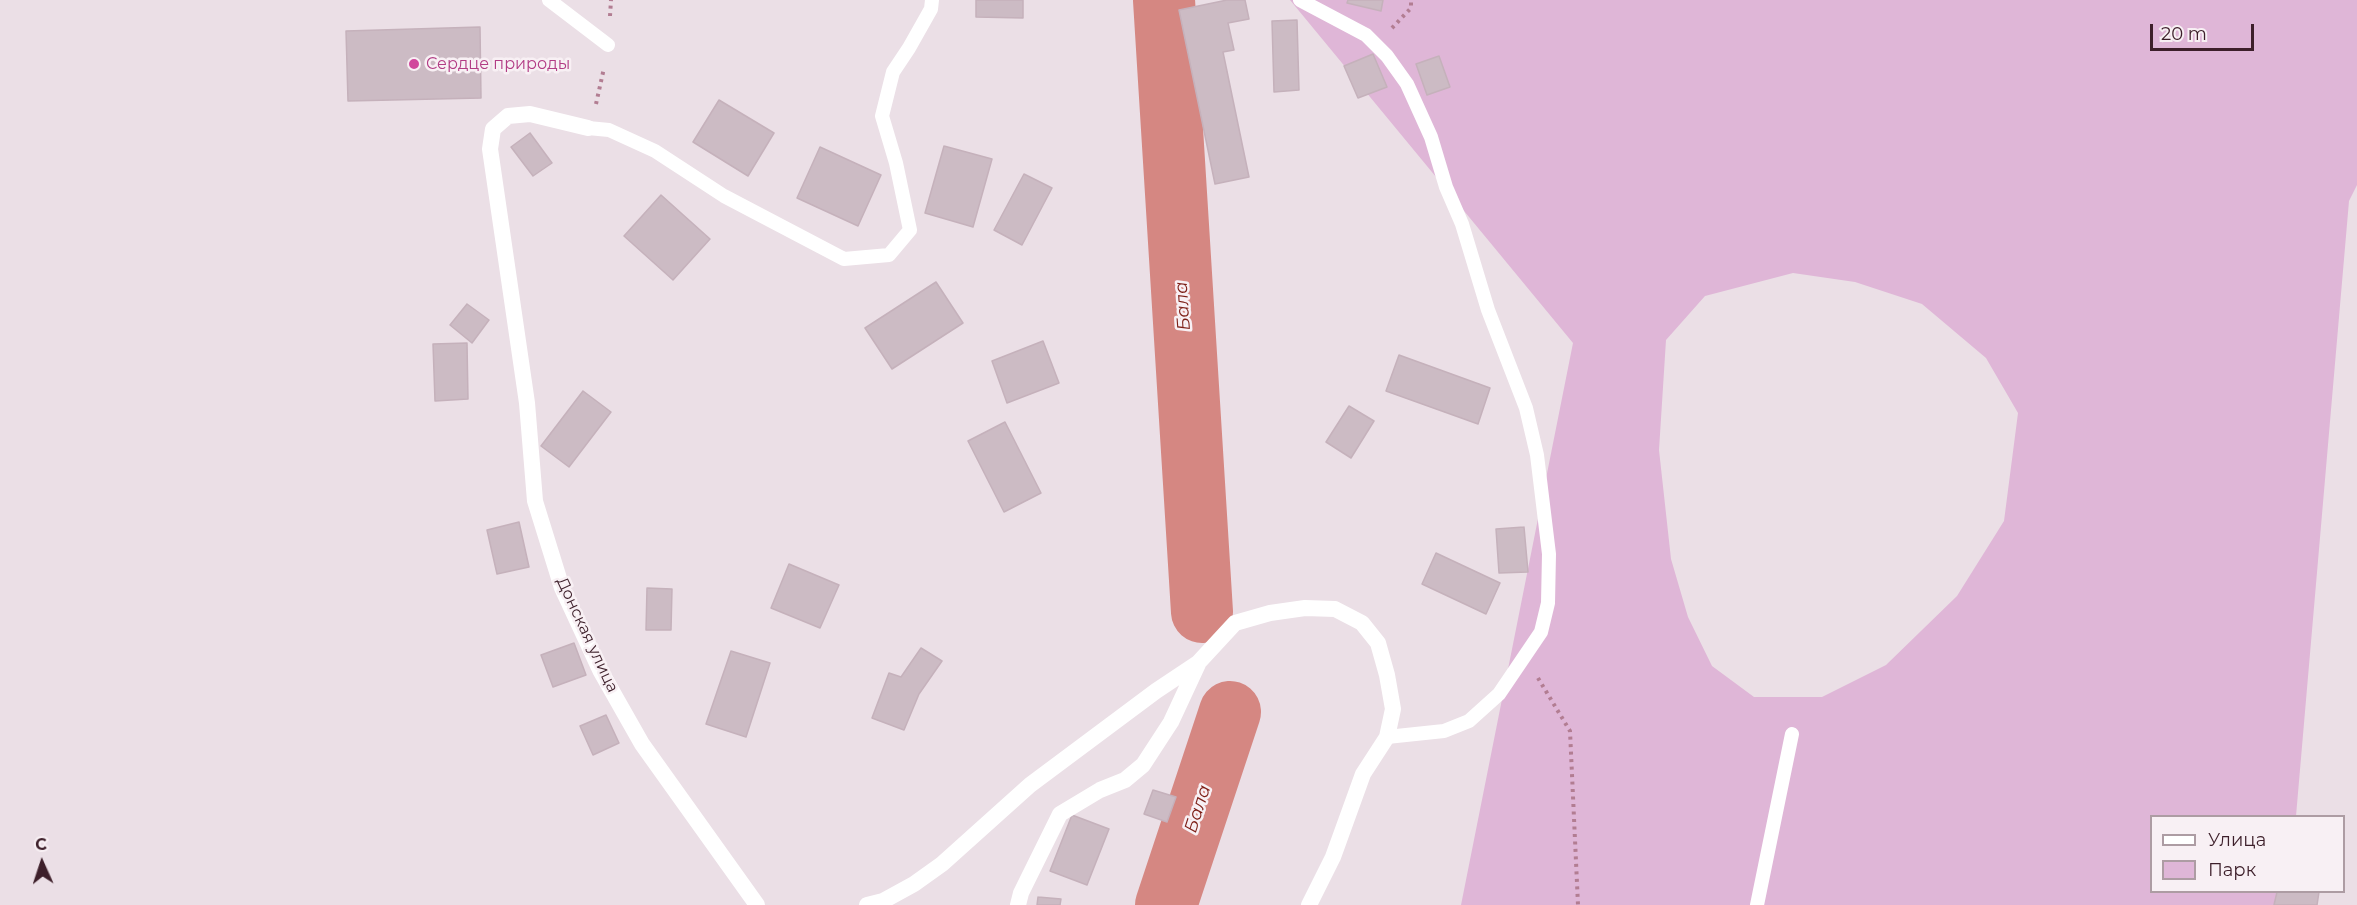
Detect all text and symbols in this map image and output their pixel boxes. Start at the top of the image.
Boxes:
scale bar [2153,12,2256,50]
text: 20 m [2161,23,2207,45]
place label: Сердце природы [426,54,570,74]
marker: Сердце природы [407,57,421,71]
water label: Бала [1171,281,1195,331]
street label: Донская улица [552,574,622,696]
water label: Бала [1180,782,1216,836]
legend [2150,815,2345,893]
text: Улица [2208,829,2266,851]
north arrow [12,833,72,893]
text: С [35,835,47,854]
text: Парк [2208,859,2256,881]

